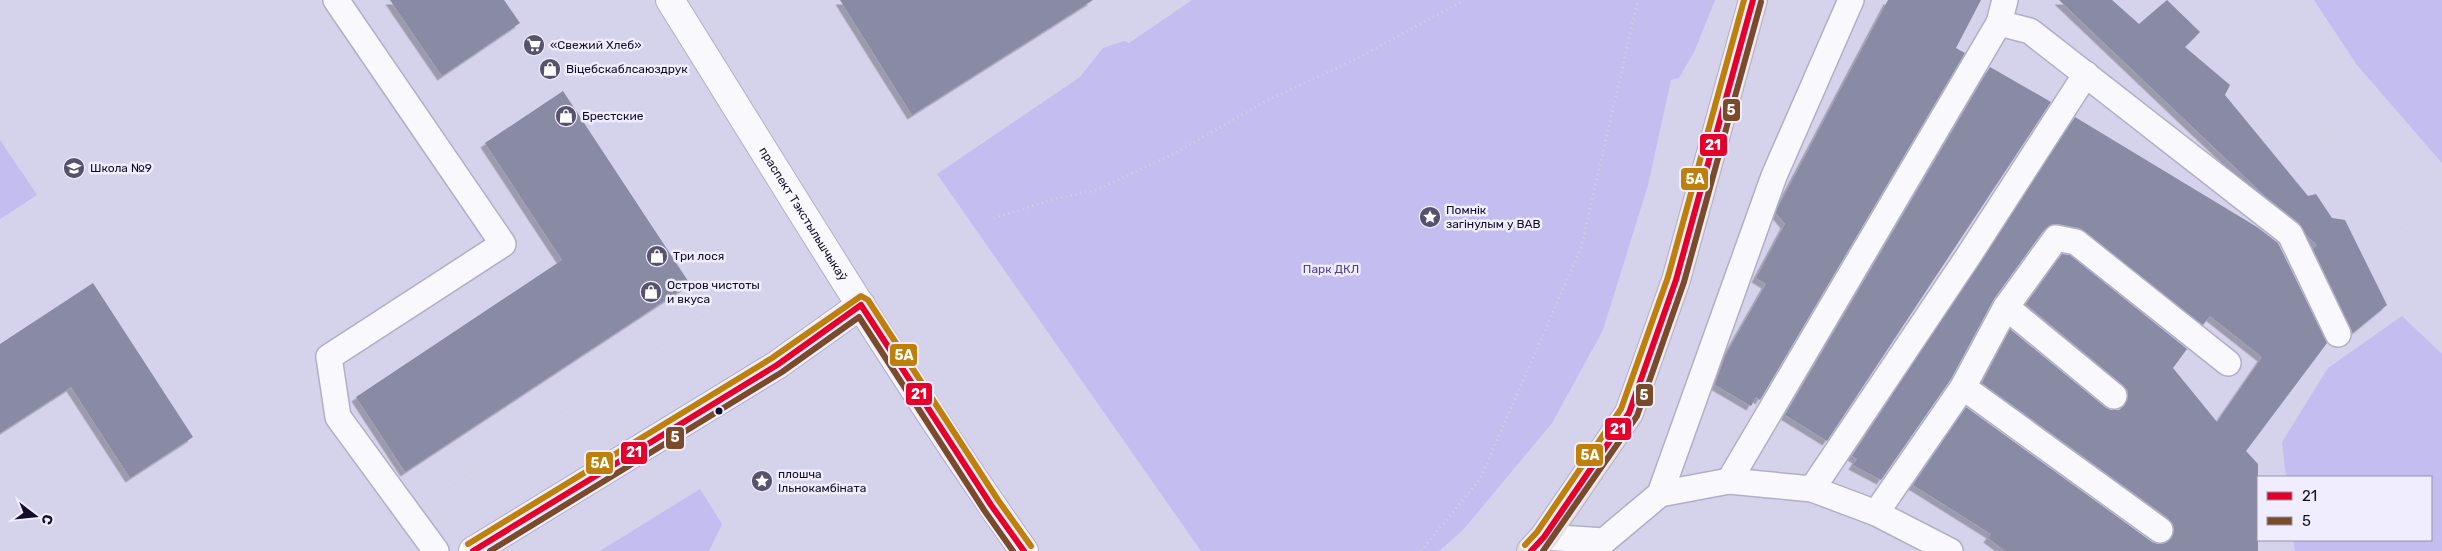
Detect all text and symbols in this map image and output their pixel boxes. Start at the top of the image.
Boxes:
supermarket icon: «Свежий Хлеб» [522,33,546,57]
place label: «Свежий Хлеб» [550,38,641,52]
shop icon: Віцебскаблсаюздрук [538,57,562,81]
place label: Віцебскаблсаюздрук [566,62,688,76]
line badge: 5 [1722,98,1741,122]
text: 5 [1726,102,1736,119]
shop icon: Брестские [554,104,578,128]
place label: Брестские [582,109,644,123]
line badge: 21 [1699,133,1728,157]
text: 21 [1705,137,1721,154]
street label: праспект Тэкстыльшчыкаў [756,144,850,284]
school or university icon: Школа №9 [62,156,86,180]
place label: Школа №9 [90,161,152,175]
line badge: 5А [1680,167,1709,191]
text: 5А [1685,171,1705,188]
place label: Помнік загінулым у ВАВ [1446,203,1541,231]
place icon: Помнік загінулым у ВАВ [1418,205,1442,229]
shop icon: Три лося [645,244,669,268]
place label: Три лося [673,249,724,263]
park label: Парк ДКЛ [1303,262,1359,276]
place label: Остров чистоты и вкуса [667,278,760,306]
shop icon: Остров чистоты и вкуса [639,280,663,304]
line badge: 5А [889,343,918,367]
text: 5А [894,347,914,364]
line badge: 21 [905,382,933,406]
line badge: 5 [1635,383,1654,407]
text: 21 [911,386,927,403]
text: 5 [1639,387,1649,404]
unlabelled marker [714,406,724,416]
line badge: 21 [1604,417,1632,441]
text: 21 [1610,421,1626,438]
line badge: 5 [665,426,685,450]
text: 5 [670,429,680,446]
line badge: 21 [620,441,648,465]
line badge: 5А [1575,443,1604,467]
text: 21 [626,444,642,461]
text: 5А [1580,447,1600,464]
line badge: 5А [585,451,614,475]
text: 5А [590,455,610,472]
place label: плошча Ільнокамбіната [778,467,866,495]
place icon: плошча Ільнокамбіната [750,469,774,493]
legend [2257,476,2432,541]
text: 21 [2302,487,2317,505]
north arrow [10,491,60,541]
text: С [37,512,57,527]
text: 5 [2302,512,2311,530]

